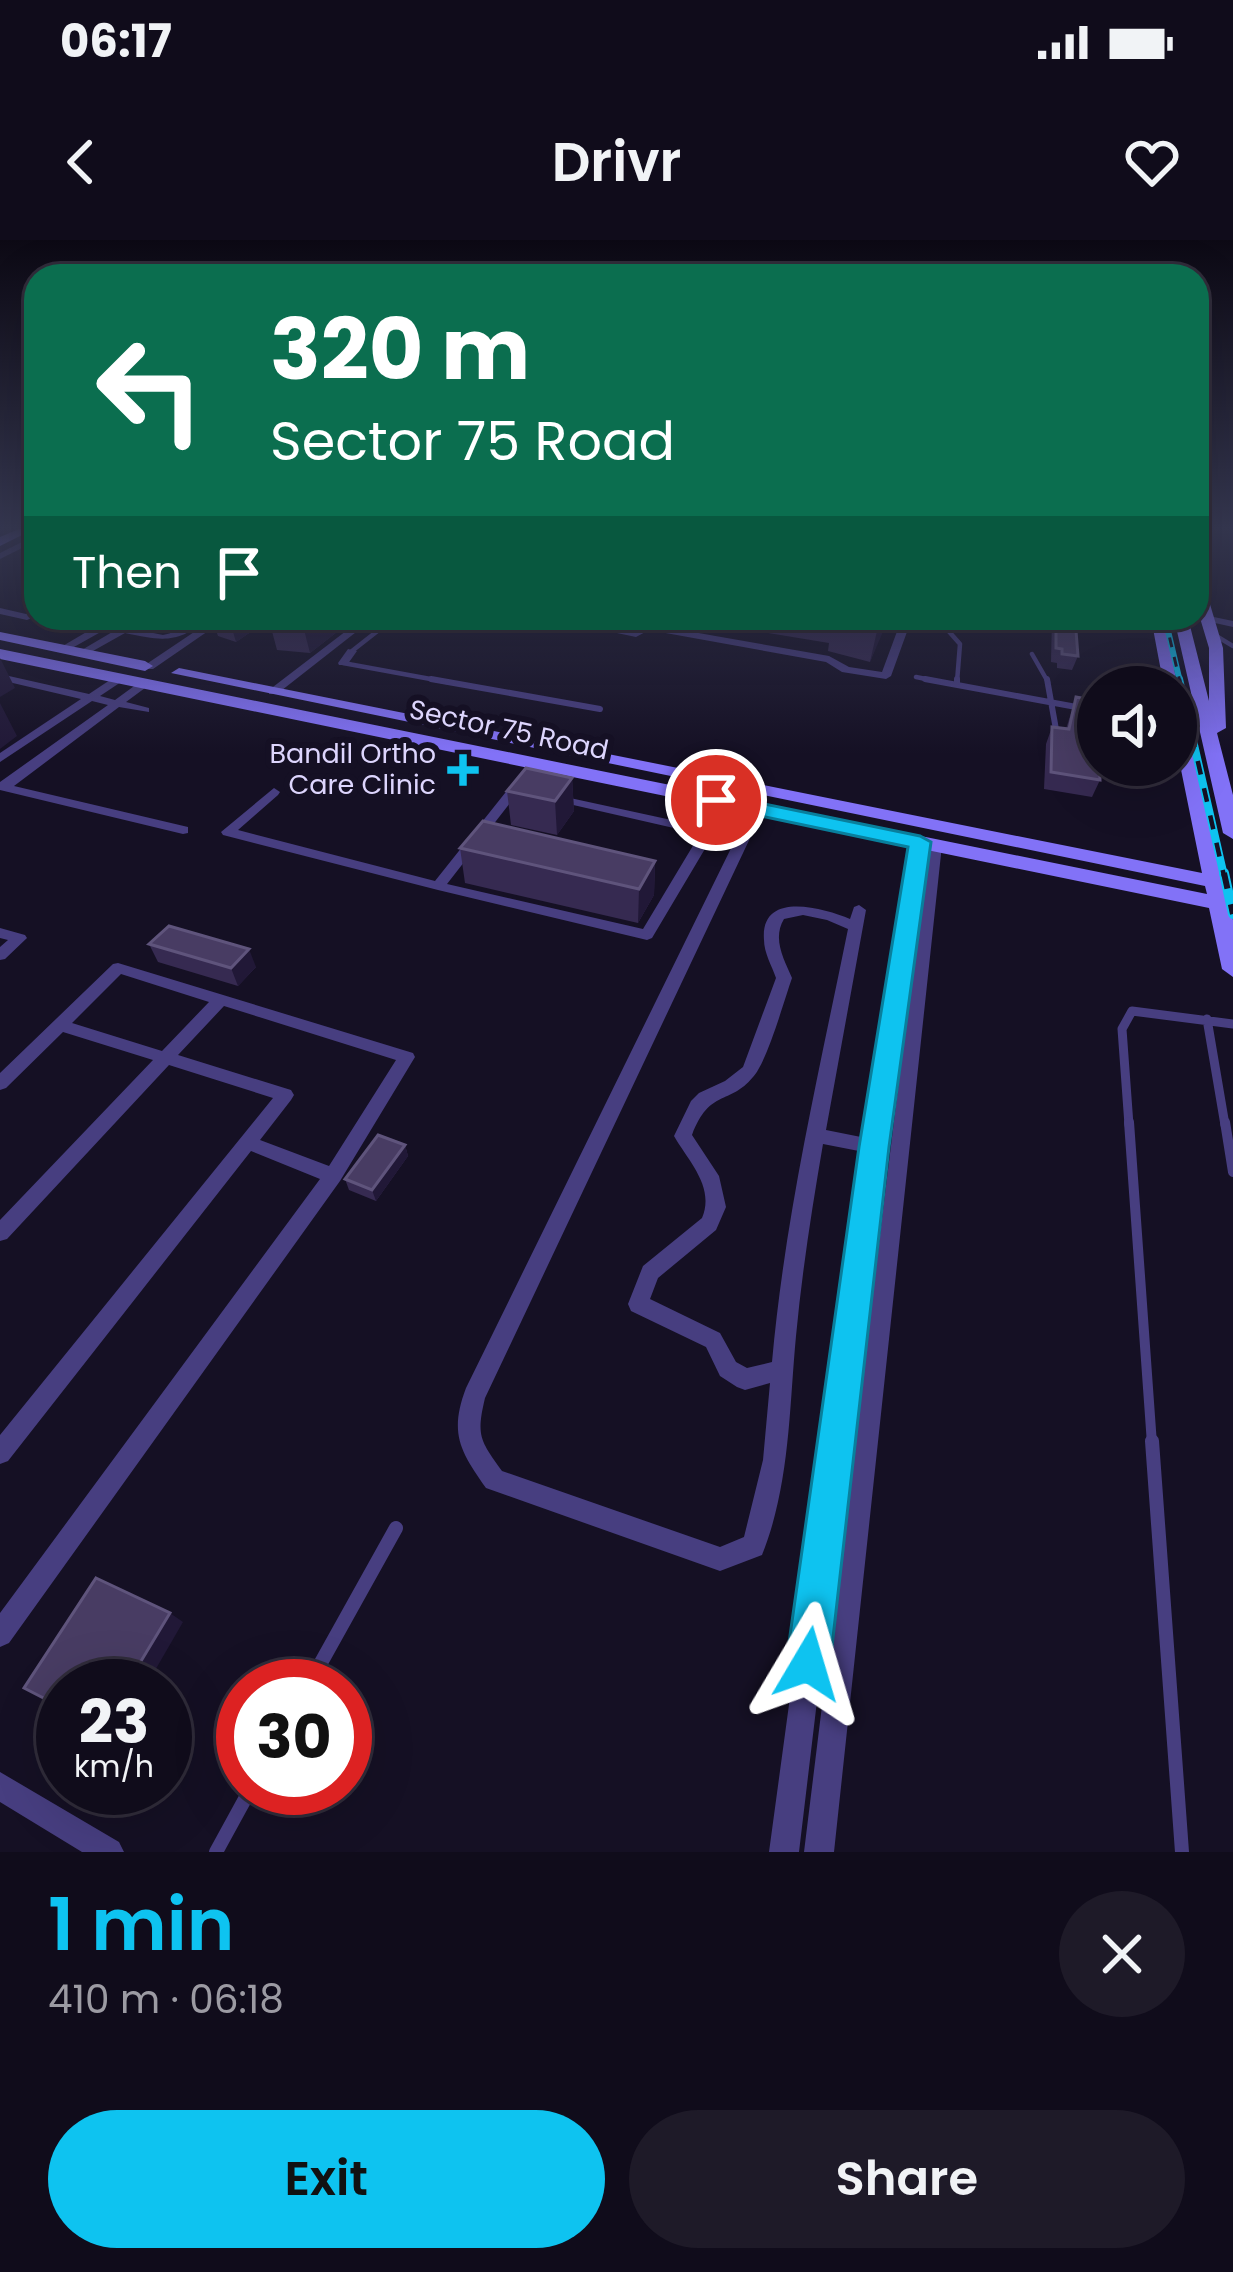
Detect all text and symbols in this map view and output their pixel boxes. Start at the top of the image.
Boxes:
text: 06:17 [60,10,172,73]
text: Drivr [552,124,681,200]
icon: back [48,129,114,195]
icon: heart [1119,129,1185,195]
text: 320 m [270,291,530,408]
icon: left [72,312,228,468]
text: Sector 75 Road [270,403,675,479]
icon: arrive [206,540,272,606]
text: Then [72,541,182,604]
map controls [1077,666,1197,786]
button: sound [1077,666,1197,786]
street label: Sector 75 Road [406,690,612,769]
place label: Bandil Ortho Care Clinic [269,735,436,803]
pin [665,749,767,851]
marker: Bandil Ortho Care Clinic [447,754,479,786]
icon: arrive [683,767,749,833]
position arrow [745,1601,871,1727]
speed limit sign: 30 [216,1659,372,1815]
text: 23 [79,1680,149,1764]
text: km/h [74,1745,154,1788]
text: 1 min [48,1874,234,1975]
button: close [1059,1891,1185,2017]
text: 410 m · 06:18 [48,1972,284,2027]
button: Exit [48,2110,605,2248]
button: Share [629,2110,1185,2248]

